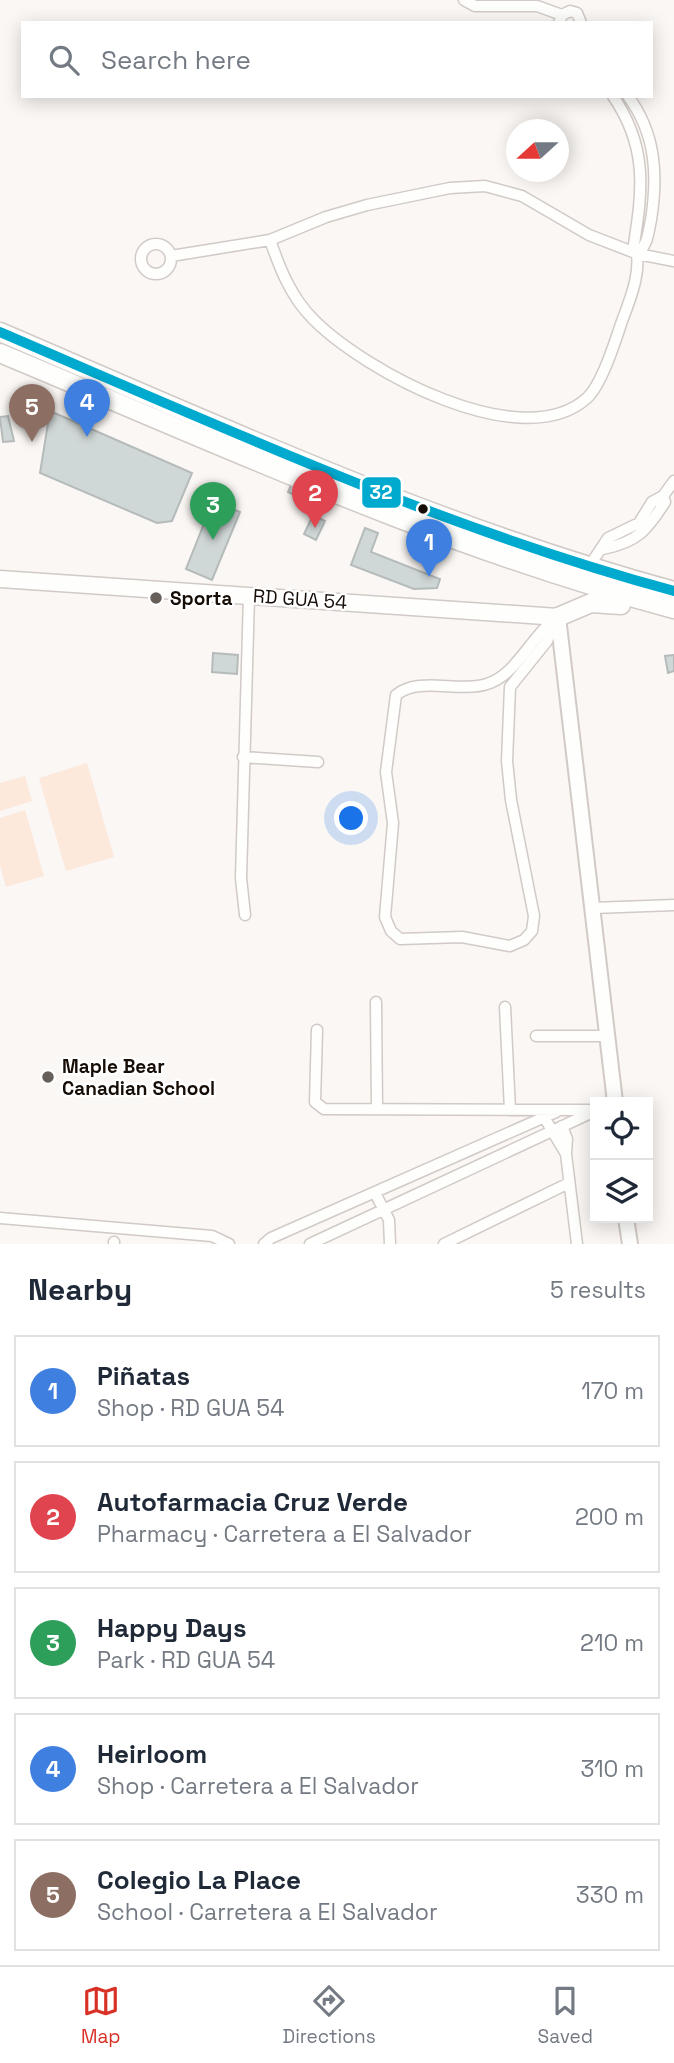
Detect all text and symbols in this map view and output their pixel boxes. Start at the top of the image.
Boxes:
search box [21,21,653,98]
icon: search [45,41,83,79]
text: Search here [101,43,251,77]
north arrow [506,119,569,182]
pin: 4 [64,379,110,437]
pin: 5 [9,384,55,442]
pin: 2 [292,470,338,528]
line badge: 32 [361,476,402,509]
text: 32 [370,480,392,505]
pin: 3 [190,482,236,540]
unlabelled marker [416,502,430,516]
pin: 1 [406,519,452,577]
street label: RD GUA 54 [252,583,348,615]
place label: Sporta [170,586,232,611]
marker: Sporta [148,590,164,606]
your location [334,801,368,835]
place label: Maple Bear Canadian School [62,1054,215,1101]
marker: Maple Bear Canadian School [40,1069,56,1085]
map controls [590,1097,653,1223]
button: locate [590,1097,653,1160]
button: layers [590,1160,653,1223]
text: Nearby [28,1270,132,1309]
text: 5 results [550,1275,646,1305]
text: Piñatas [97,1359,190,1393]
text: 1 [48,1376,58,1406]
text: 170 m [581,1376,644,1406]
text: Shop · RD GUA 54 [97,1393,284,1423]
text: Autofarmacia Cruz Verde [97,1485,408,1519]
text: 2 [46,1502,60,1532]
text: 200 m [575,1502,644,1532]
text: Pharmacy · Carretera a El Salvador [97,1519,472,1549]
text: Happy Days [97,1611,247,1645]
text: 3 [46,1628,60,1658]
text: 210 m [580,1628,644,1658]
text: Park · RD GUA 54 [97,1645,275,1675]
text: Heirloom [97,1737,207,1771]
text: 4 [46,1754,60,1784]
text: 310 m [580,1754,644,1784]
text: Shop · Carretera a El Salvador [97,1771,419,1801]
text: Colegio La Place [97,1863,301,1897]
text: 5 [46,1880,60,1910]
text: 330 m [576,1880,644,1910]
text: School · Carretera a El Salvador [97,1897,438,1927]
tab: Map [81,1982,121,2049]
tab: Directions [283,1982,376,2049]
tab: Saved [538,1982,593,2049]

